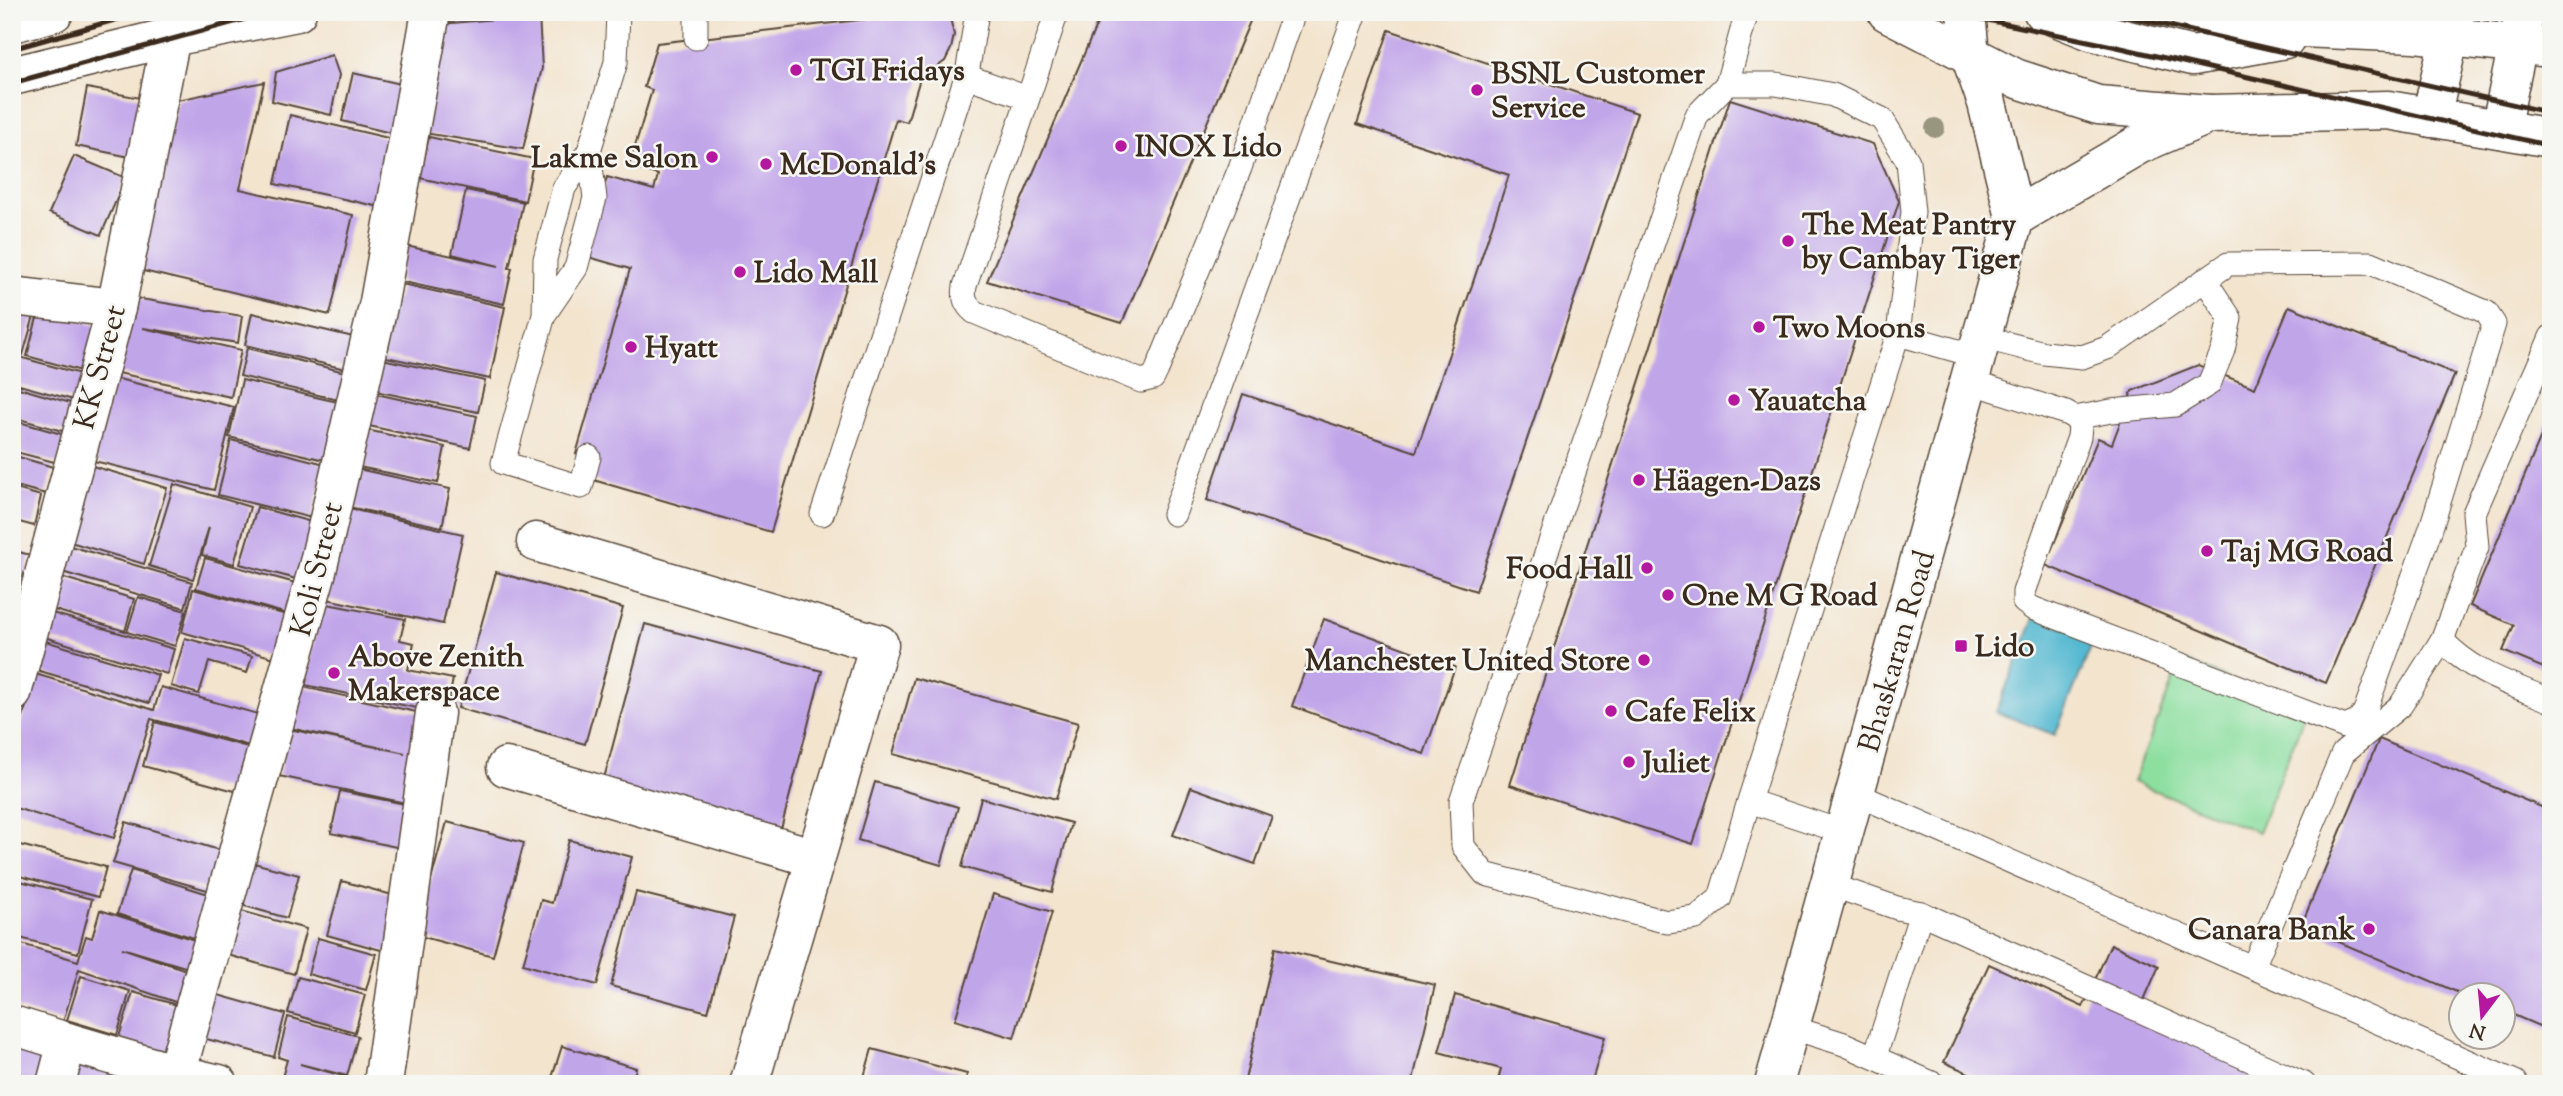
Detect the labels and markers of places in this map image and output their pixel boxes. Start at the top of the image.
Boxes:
place label: TGI Fridays [810,51,965,94]
place label: BSNL Customer Service [1491,54,1706,131]
marker: TGI Fridays [788,62,804,78]
marker: BSNL Customer Service [1469,82,1485,98]
place label: INOX Lido [1135,127,1282,170]
place label: Lakme Salon [531,138,698,181]
marker: INOX Lido [1113,138,1129,154]
place label: McDonald's [780,145,936,188]
marker: Lakme Salon [704,149,720,165]
marker: McDonald's [758,156,774,172]
place label: The Meat Pantry by Cambay Tiger [1801,205,2021,282]
marker: The Meat Pantry by Cambay Tiger [1780,233,1796,249]
place label: Lido Mall [754,253,879,296]
marker: Lido Mall [732,264,748,280]
place label: Two Moons [1773,308,1925,351]
marker: Two Moons [1751,319,1767,335]
place label: Hyatt [645,328,718,371]
marker: Hyatt [623,339,639,355]
place label: Yauatcha [1748,381,1867,424]
marker: Yauatcha [1726,392,1742,408]
place label: Häagen-Dazs [1653,461,1821,504]
marker: Häagen-Dazs [1631,472,1647,488]
place label: Taj MG Road [2221,532,2393,575]
marker: Taj MG Road [2199,543,2215,559]
place label: Food Hall [1506,549,1634,592]
marker: Food Hall [1639,560,1655,576]
place label: One M G Road [1682,576,1878,619]
marker: One M G Road [1660,587,1676,603]
place label: Lido [1975,627,2035,670]
place label: Above Zenith Makerspace [348,637,524,714]
marker: Lido [1953,638,1969,654]
place label: Manchester United Store [1305,641,1630,684]
marker: Manchester United Store [1636,652,1652,668]
marker: Above Zenith Makerspace [326,665,342,681]
place label: Cafe Felix [1625,692,1757,735]
marker: Cafe Felix [1603,703,1619,719]
place label: Juliet [1641,743,1711,786]
marker: Juliet [1621,754,1637,770]
place label: Canara Bank [2188,910,2356,953]
marker: Canara Bank [2361,921,2377,937]

